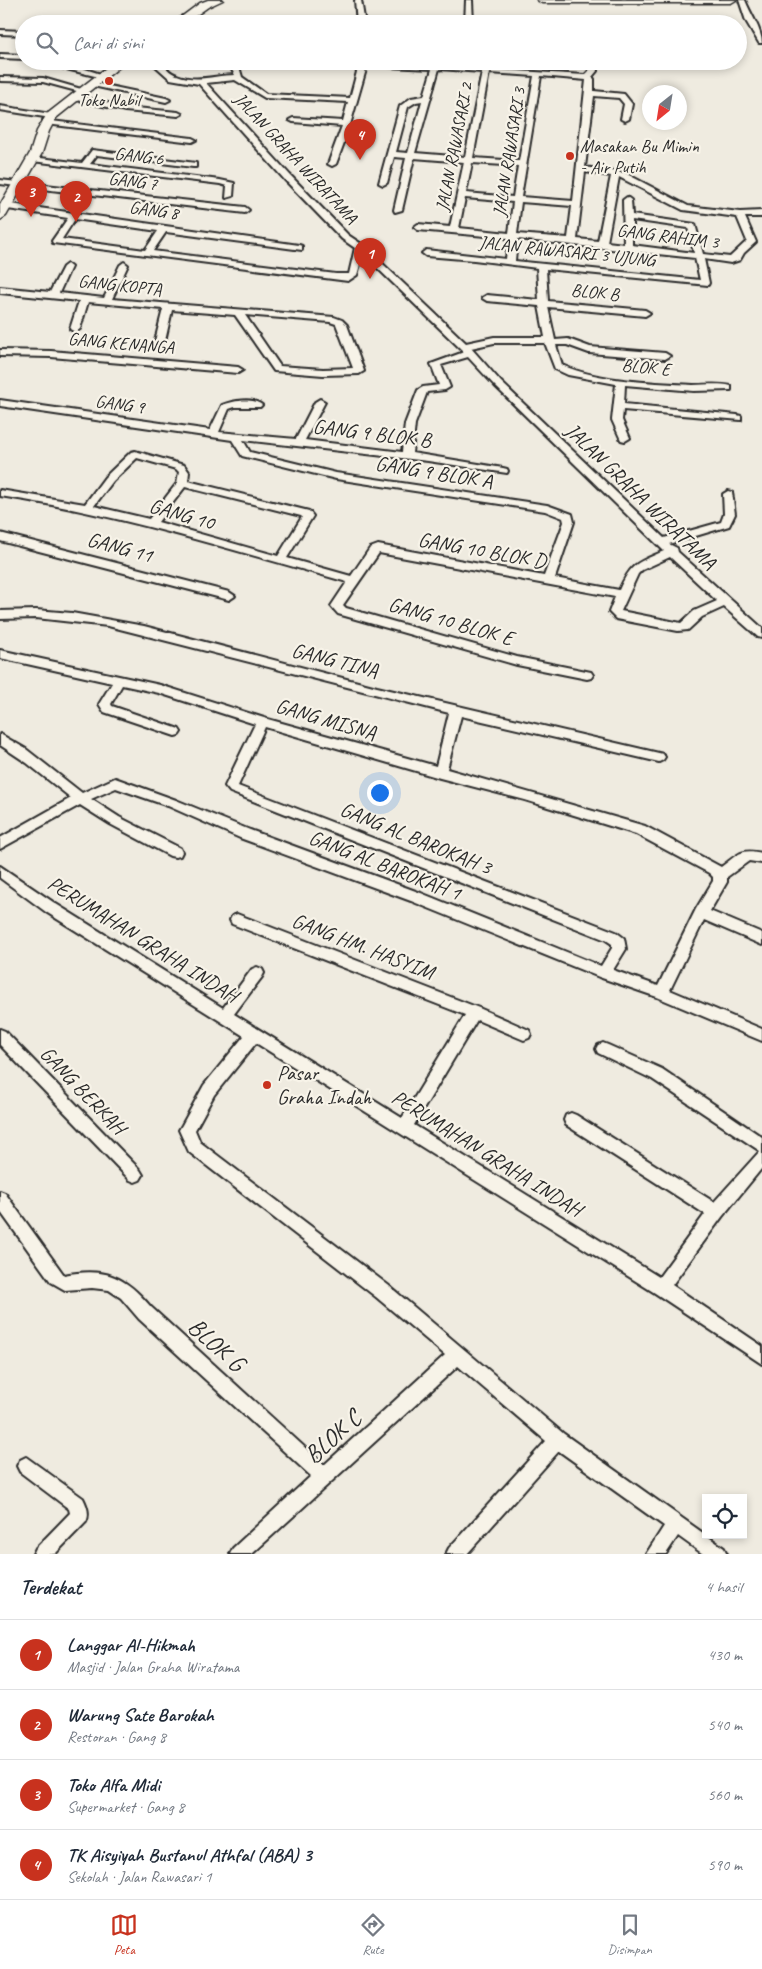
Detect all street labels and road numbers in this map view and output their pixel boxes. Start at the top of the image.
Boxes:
street label: JALAN RAWASARI 2 [431,79,478,214]
street label: JALAN RAWASARI 3 [488,84,530,219]
street label: JALAN GRAHA WIRATAMA [229,87,363,229]
street label: GANG 6 [113,142,166,170]
street label: GANG 7 [107,167,160,195]
street label: GANG 8 [128,196,182,225]
street label: GANG RAHIM 3 [616,219,722,253]
street label: JALAN RAWASARI 3 UJUNG [477,231,659,271]
street label: GANG KOPTA [77,270,164,300]
street label: BLOK B [570,279,622,306]
street label: GANG KENANGA [67,327,176,359]
street label: BLOK E [621,354,673,381]
street label: GANG 9 [94,390,148,419]
street label: GANG 9 BLOK B [312,413,434,453]
street label: JALAN GRAHA WIRATAMA [559,417,722,575]
street label: GANG 9 BLOK A [374,450,495,494]
street label: GANG 10 [146,492,219,536]
street label: GANG 11 [84,526,157,569]
street label: GANG 10 BLOK D [416,526,550,574]
street label: GANG 10 BLOK E [386,591,519,652]
street label: GANG TINA [289,637,381,683]
street label: GANG MISNA [273,692,380,746]
street label: GANG AL BAROKAH 3 [337,796,497,881]
street label: GANG AL BAROKAH 1 [305,824,466,907]
street label: PERUMAHAN GRAHA INDAH [43,870,246,1010]
street label: GANG HM. HASYIM [288,907,439,986]
street label: GANG BERKAH [35,1041,134,1142]
street label: PERUMAHAN GRAHA INDAH [387,1084,590,1224]
street label: BLOK G [181,1311,254,1381]
street label: BLOK C [298,1401,369,1471]

